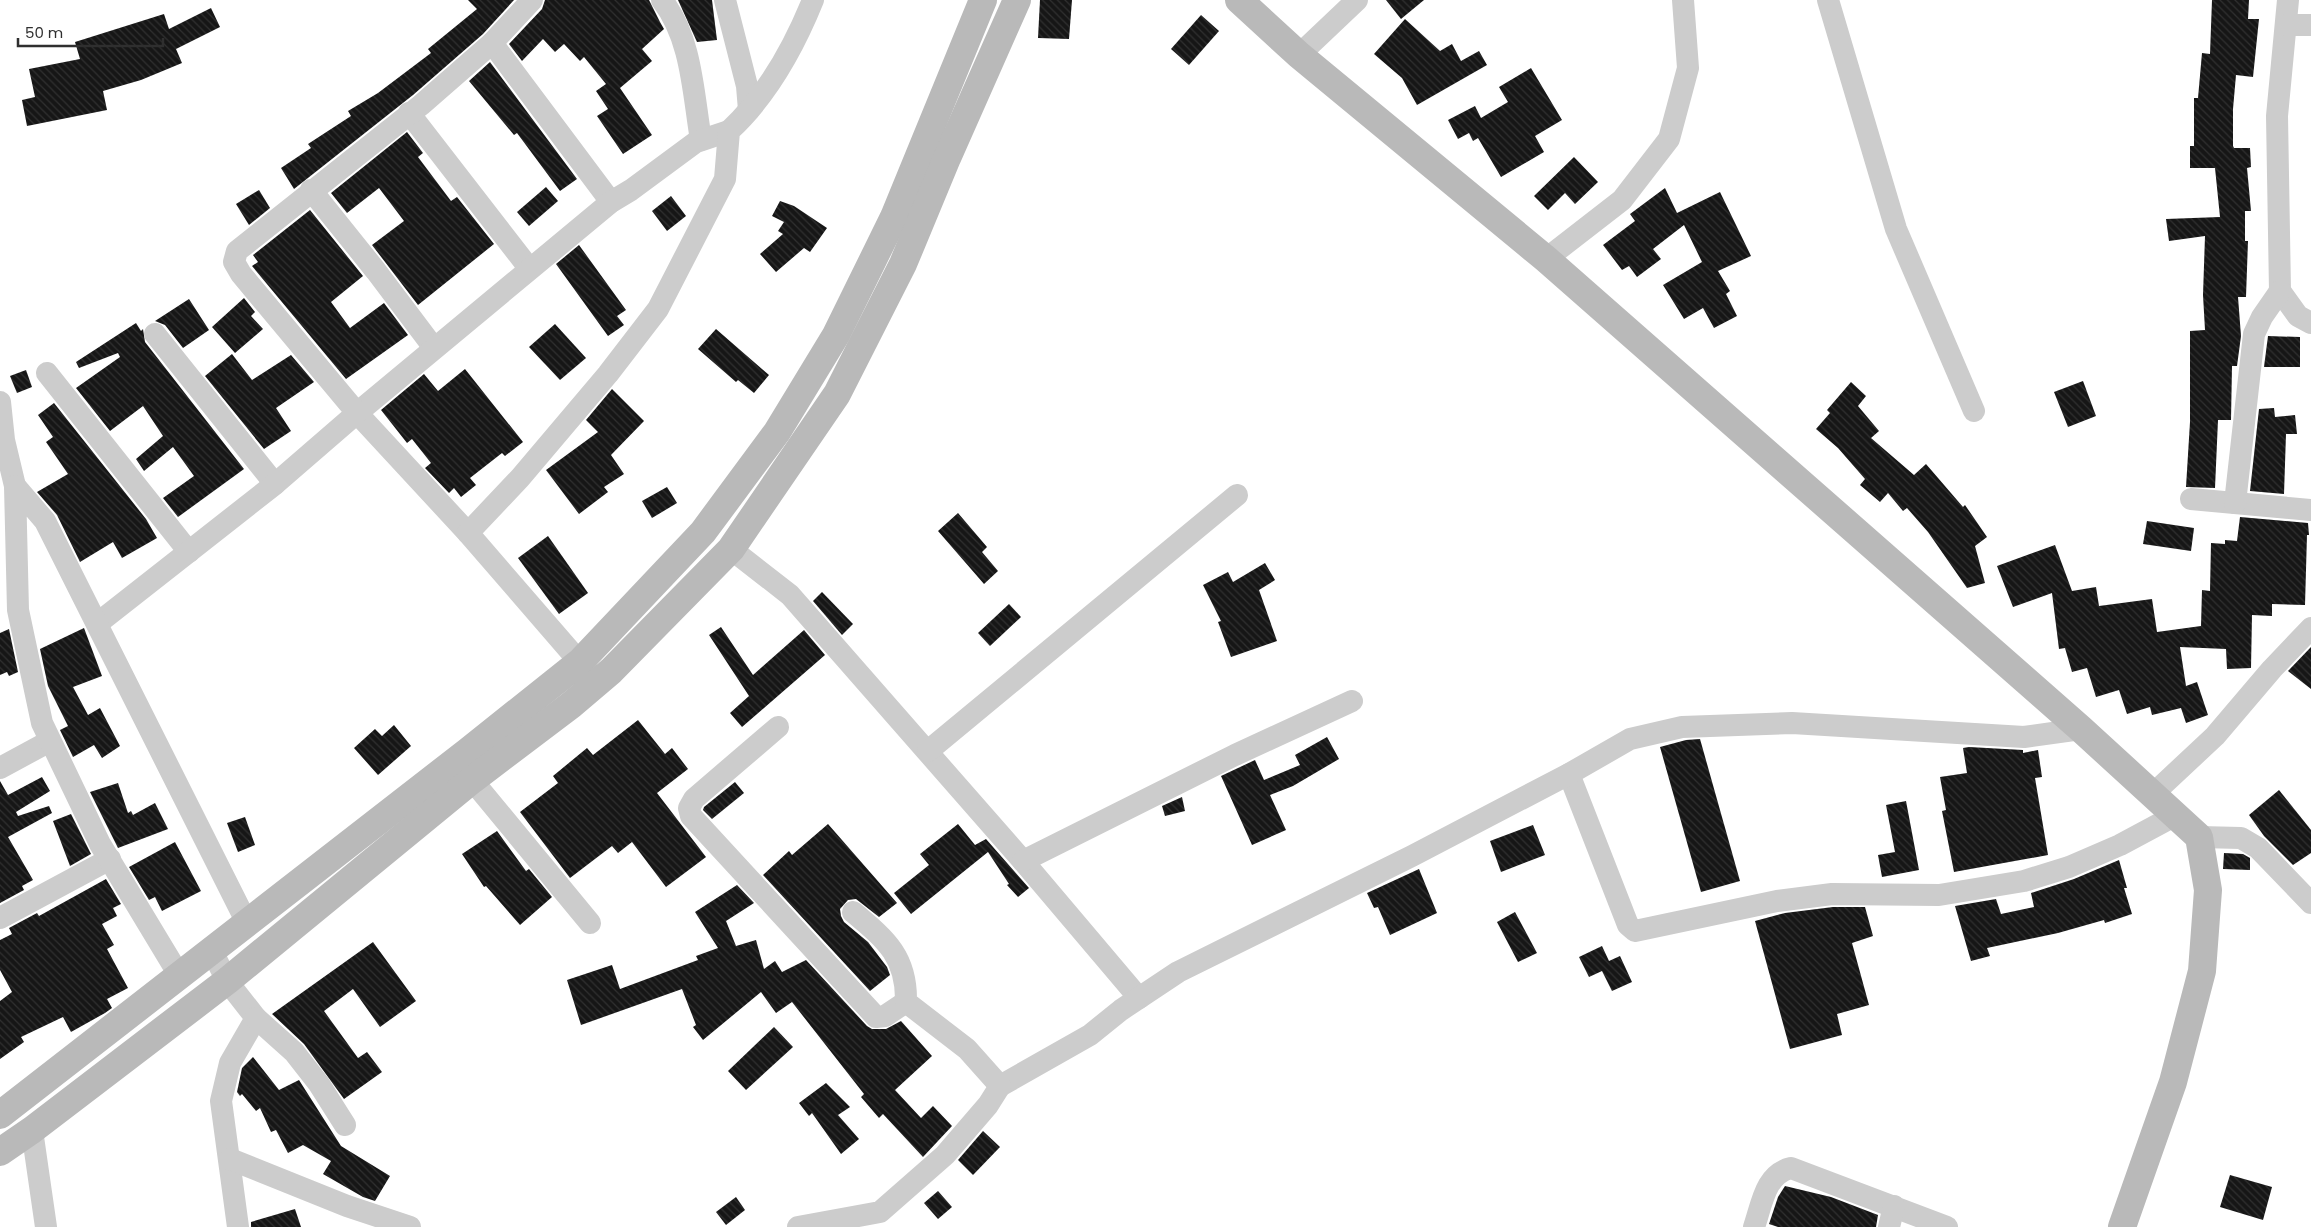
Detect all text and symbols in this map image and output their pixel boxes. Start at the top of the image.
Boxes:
scale bar [18,15,162,47]
text: 50 m [25,22,63,43]

